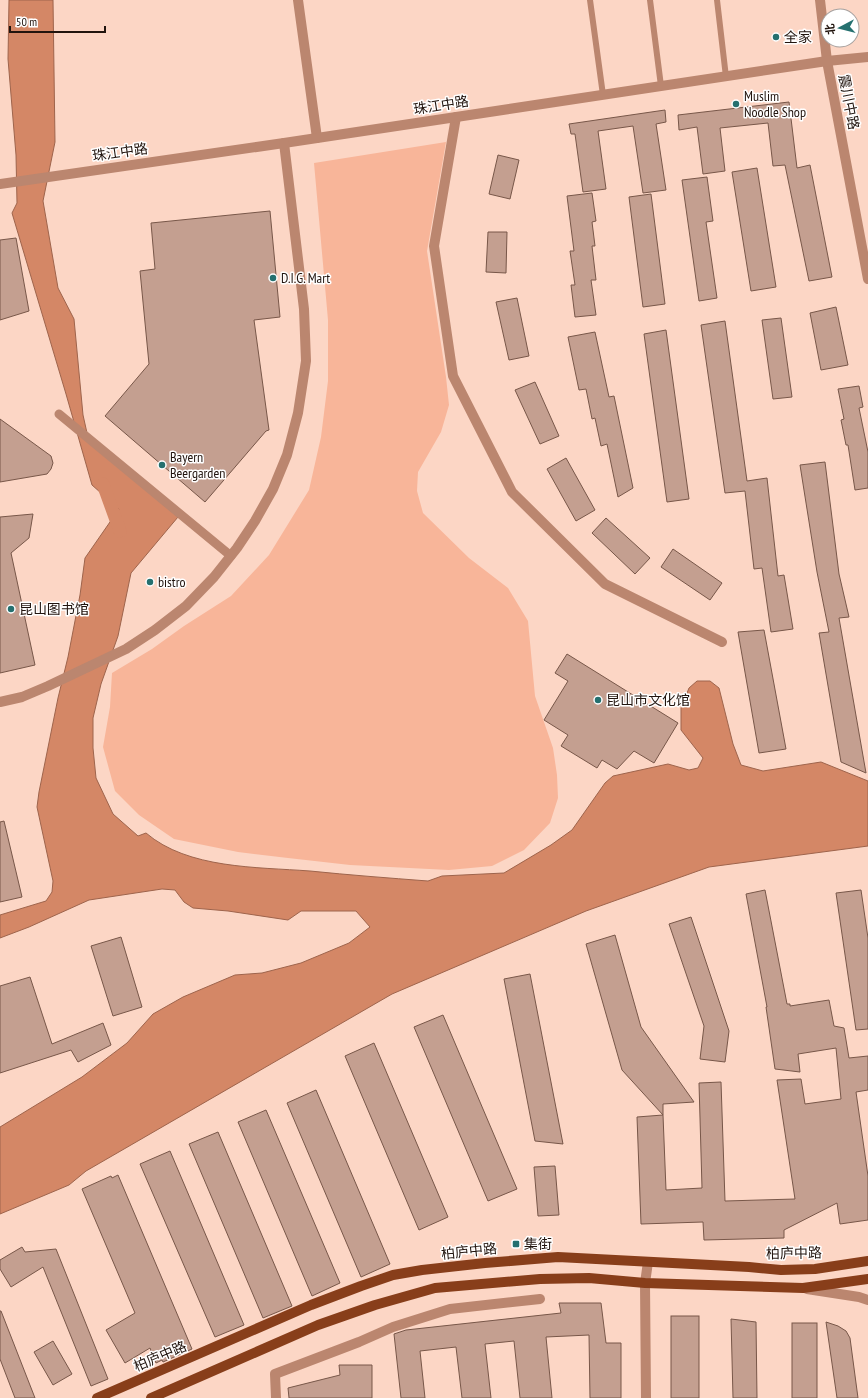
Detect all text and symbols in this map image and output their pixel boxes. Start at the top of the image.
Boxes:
scale bar [10,8,105,34]
north arrow [820,8,860,48]
text: 50 m [16,14,37,29]
text: 北 [822,23,838,36]
place label: 全家 [784,28,812,46]
marker: 全家 [771,32,781,42]
street label: 震川中路 [835,73,863,131]
place label: Muslim Noodle Shop [744,87,806,121]
street label: 珠江中路 [412,92,470,118]
marker: Muslim Noodle Shop [731,99,741,109]
street label: 珠江中路 [91,139,149,165]
place label: D.I.G. Mart [281,269,330,287]
marker: D.I.G. Mart [268,273,278,283]
place label: Bayern Beergarden [170,448,225,482]
marker: Bayern Beergarden [157,460,167,470]
place label: bistro [158,573,186,591]
marker: bistro [145,577,155,587]
place label: 昆山图书馆 [19,600,89,618]
marker: 昆山图书馆 [6,604,16,614]
place label: 昆山市文化馆 [606,691,690,709]
marker: 昆山市文化馆 [593,695,603,705]
place label: 集街 [524,1235,552,1253]
street label: 柏庐中路 [440,1239,498,1263]
marker: 集街 [511,1239,521,1249]
street label: 柏庐中路 [766,1244,822,1262]
street label: 柏庐中路 [131,1337,189,1375]

